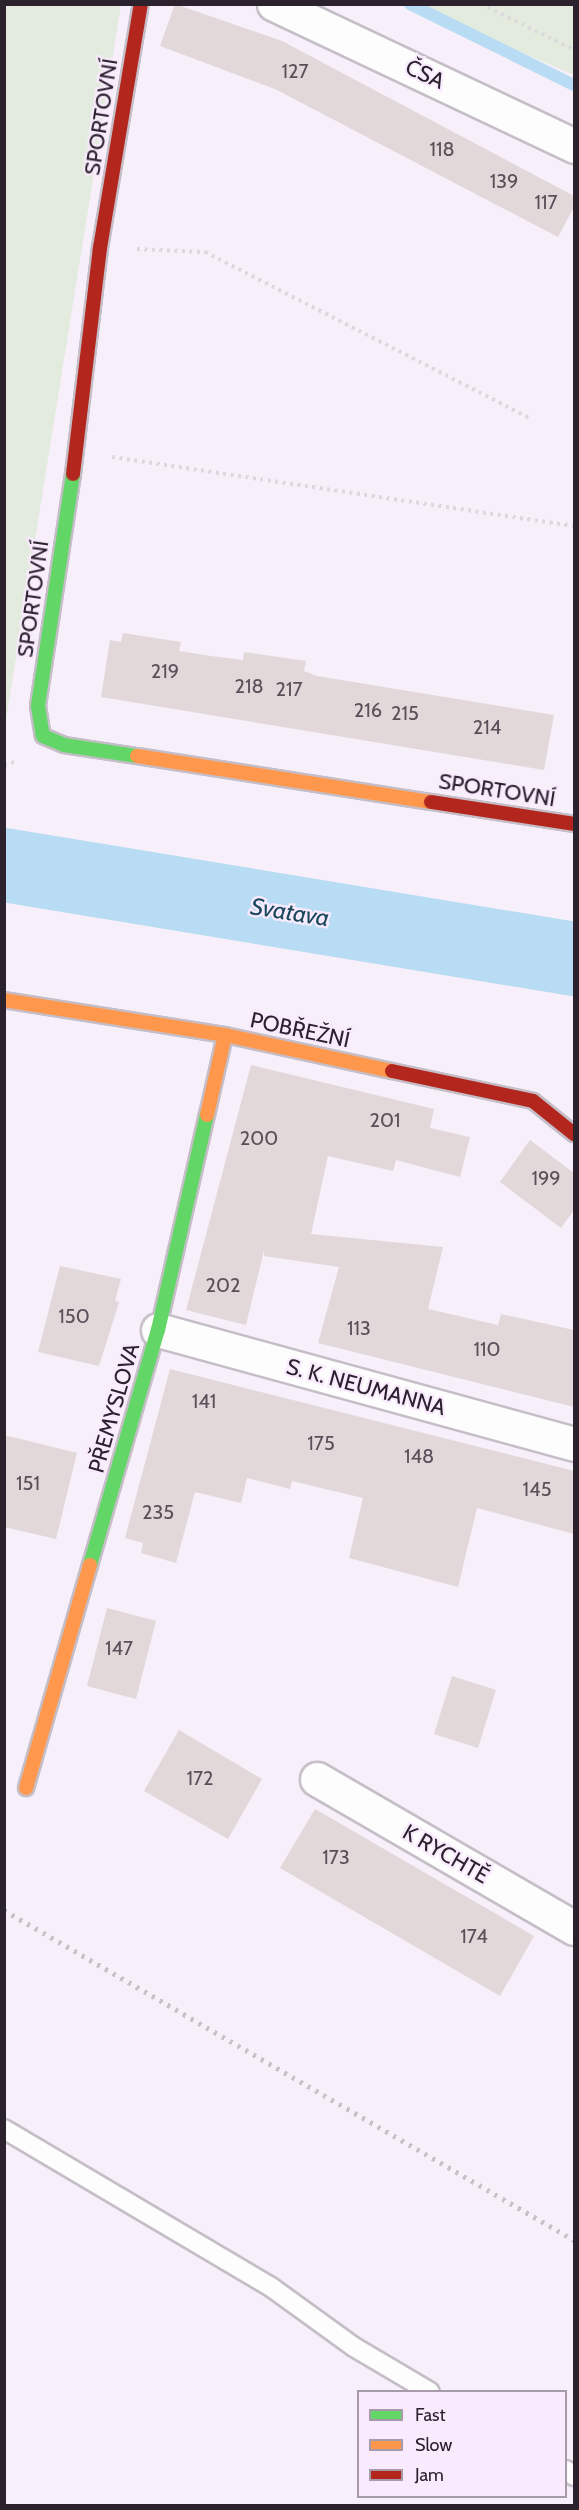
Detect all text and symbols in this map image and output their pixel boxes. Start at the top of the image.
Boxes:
street label: ČSA [401,54,449,94]
street label: SPORTOVNÍ [79,57,123,177]
house number: 127 [281,59,309,83]
house number: 118 [429,137,455,161]
house number: 139 [490,169,518,193]
house number: 117 [534,190,558,214]
street label: SPORTOVNÍ [12,539,54,659]
house number: 219 [151,659,179,683]
house number: 218 [234,674,264,698]
house number: 217 [275,677,303,701]
house number: 216 [354,698,382,722]
house number: 215 [391,701,419,725]
house number: 214 [473,715,501,739]
street label: SPORTOVNÍ [437,768,557,812]
water label: Svatava [249,892,331,932]
street label: POBŘEŽNÍ [248,1007,352,1053]
house number: 201 [370,1108,400,1132]
house number: 200 [240,1126,278,1150]
house number: 199 [531,1166,561,1190]
house number: 202 [206,1273,240,1297]
house number: 150 [58,1304,90,1328]
house number: 113 [347,1316,371,1340]
house number: 110 [474,1337,500,1361]
street label: PŘEMYSLOVA [83,1340,145,1476]
street label: S. K. NEUMANNA [284,1353,448,1421]
house number: 141 [192,1389,216,1413]
house number: 175 [307,1431,335,1455]
house number: 148 [404,1444,434,1468]
house number: 151 [16,1471,40,1495]
house number: 145 [523,1477,551,1501]
house number: 235 [142,1500,174,1524]
house number: 147 [105,1636,133,1660]
house number: 172 [186,1766,214,1790]
street label: K RYCHTĚ [398,1819,494,1889]
house number: 173 [322,1845,350,1869]
house number: 174 [460,1924,488,1948]
legend [357,2390,567,2498]
text: Fast [415,2404,446,2426]
text: Slow [415,2434,452,2456]
text: Jam [415,2464,444,2486]

